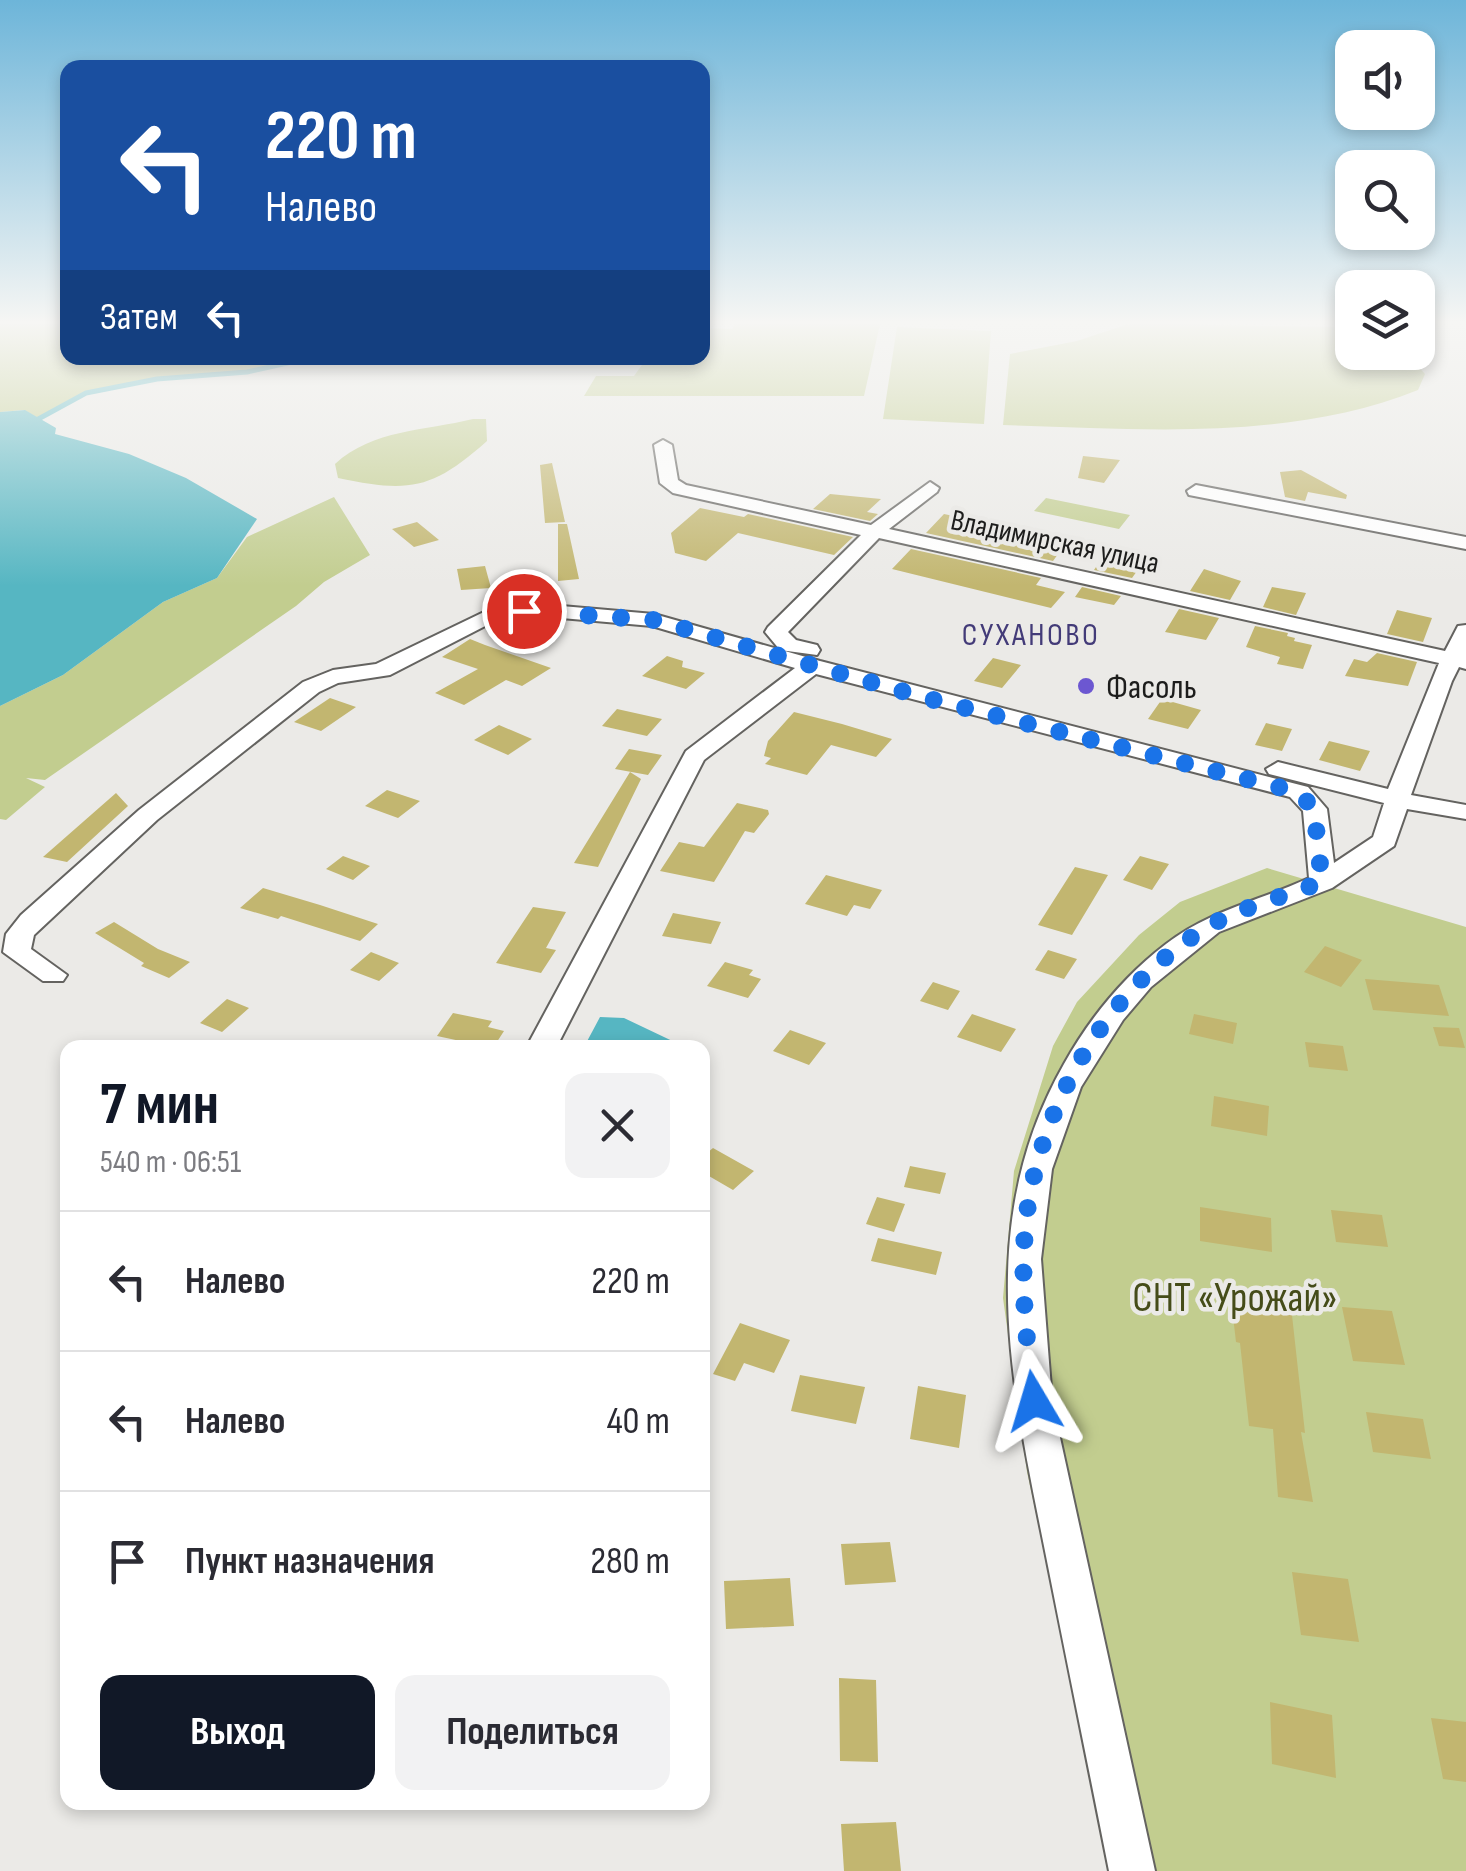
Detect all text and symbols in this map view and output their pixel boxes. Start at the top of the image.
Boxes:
map controls [1335,30,1435,370]
button: sound [1335,30,1435,130]
text: 220 m [265,95,417,179]
icon: left [100,100,230,230]
button: search [1335,150,1435,250]
text: Налево [265,180,377,235]
button: layers [1335,270,1435,370]
icon: left [198,290,253,345]
text: Затем [100,295,178,340]
street label: Владимирская улица [947,502,1162,582]
pin [482,569,567,654]
icon: arrive [497,584,552,639]
district label: СУХАНОВО [962,616,1100,655]
place label: Фасоль [1106,666,1197,709]
marker: Фасоль [1075,675,1097,697]
text: 7 мин [100,1069,219,1141]
button: close [565,1073,670,1178]
text: 540 m · 06:51 [100,1143,241,1182]
icon: left [100,1254,155,1309]
text: Налево [185,1259,285,1304]
text: 220 m [591,1259,670,1304]
park label: СНТ «Урожай» [1132,1273,1338,1324]
position arrow [982,1349,1086,1453]
icon: left [100,1394,155,1449]
text: Налево [185,1399,285,1444]
text: 40 m [607,1399,670,1444]
icon: arrive [100,1534,155,1589]
text: Пункт назначения [185,1539,434,1584]
text: 280 m [590,1539,670,1584]
button: Выход [100,1675,375,1790]
button: Поделиться [395,1675,670,1790]

